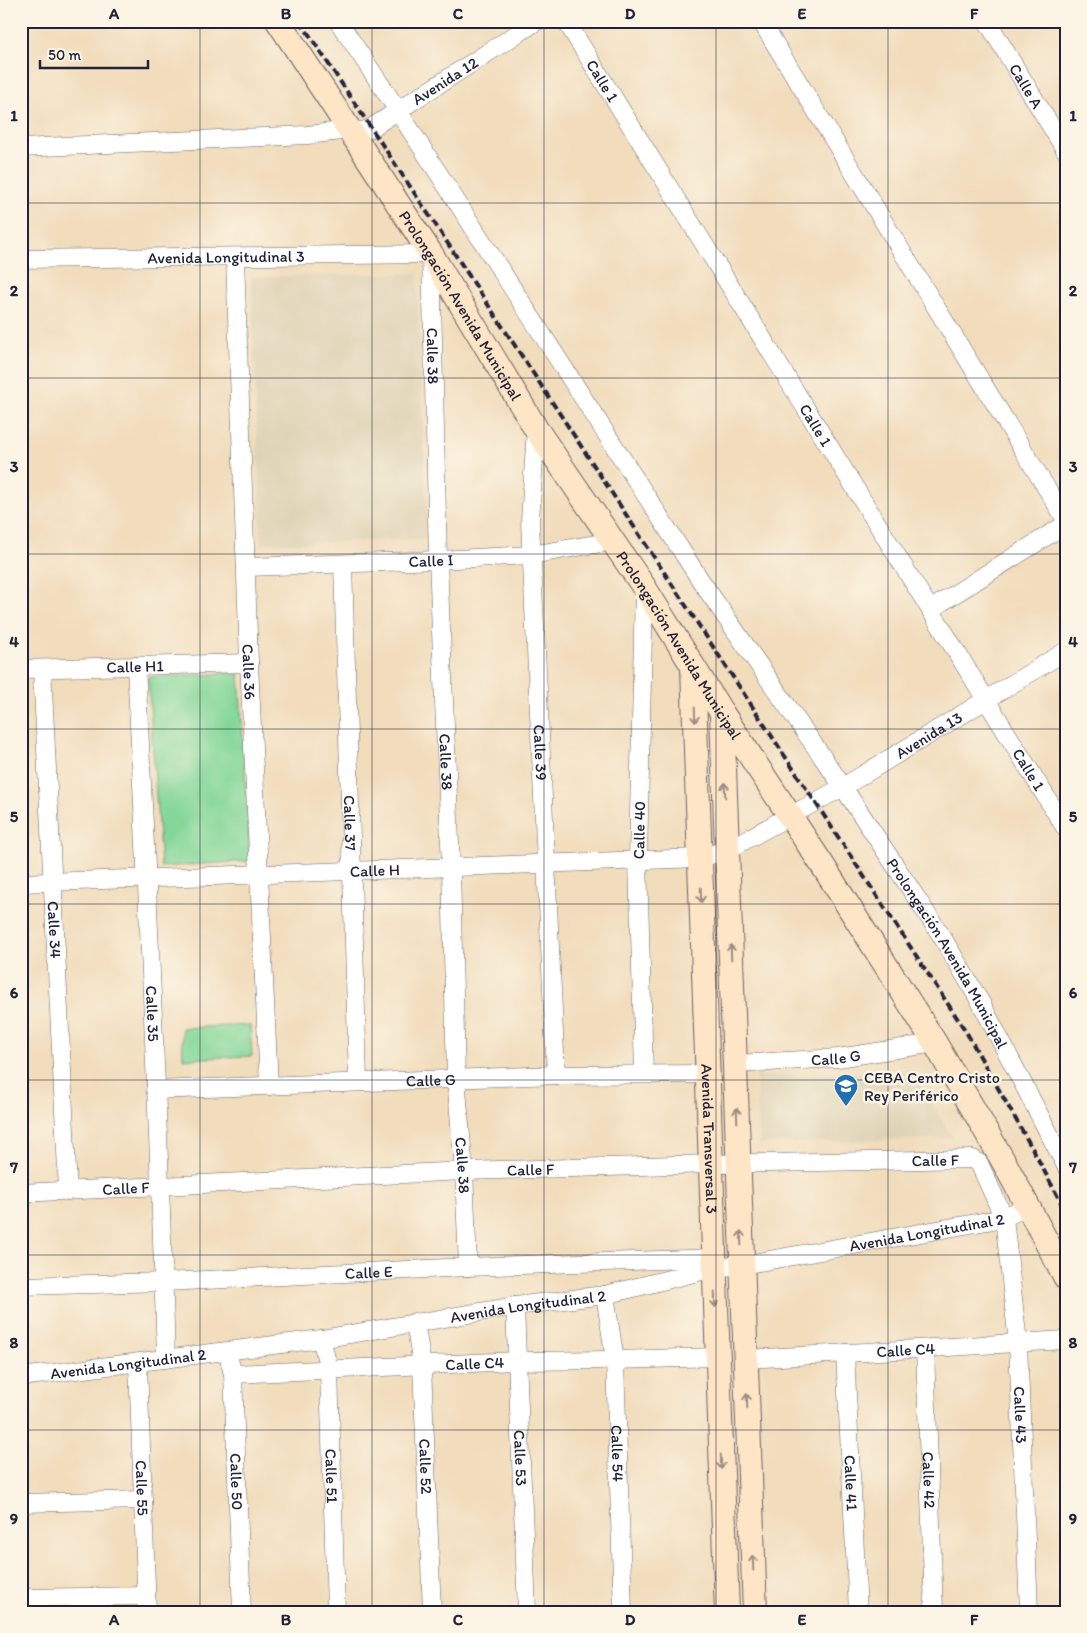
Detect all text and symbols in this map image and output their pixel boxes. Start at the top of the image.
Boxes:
text: A [108,4,120,23]
text: B [281,4,292,23]
text: C [453,4,464,23]
text: D [625,4,636,23]
text: E [798,4,807,23]
text: F [970,4,979,23]
scale bar [40,38,148,70]
text: 50 m [48,46,81,64]
street label: Avenida 12 [409,52,482,109]
street label: Calle 1 [582,56,623,106]
street label: Calle A [1005,60,1047,112]
text: 1 [10,106,18,125]
text: 1 [1069,106,1077,125]
street label: Prolongación Avenida Municipal [395,207,526,404]
street label: Avenida Longitudinal 3 [147,247,305,267]
text: 2 [10,281,19,300]
text: 2 [1069,281,1078,300]
street label: Calle 38 [423,328,443,385]
street label: Calle 1 [795,400,836,450]
text: 3 [10,457,19,476]
text: 3 [1069,457,1078,476]
street label: Prolongación Avenida Municipal [612,547,746,743]
street label: Calle I [408,550,454,571]
text: 4 [9,632,19,651]
text: 4 [1068,632,1078,651]
street label: Calle 36 [238,643,260,700]
street label: Calle H1 [106,656,164,677]
one-way arrow [690,706,699,722]
street label: Avenida 13 [892,708,966,763]
street label: Calle 39 [530,724,551,781]
street label: Calle 38 [435,733,457,791]
street label: Calle 1 [1008,745,1049,795]
one-way arrow [720,782,730,798]
street label: Calle 37 [340,795,360,851]
street label: Calle 40 [629,801,649,860]
text: 5 [10,807,19,826]
text: 5 [1069,807,1078,826]
street label: Prolongación Avenida Municipal [883,854,1012,1052]
street label: Calle H [349,860,400,881]
one-way arrow [696,886,706,902]
street label: Calle 34 [44,901,65,959]
one-way arrow [726,945,736,961]
text: 6 [10,983,19,1002]
text: 6 [1069,983,1078,1002]
street label: Calle 35 [142,985,163,1042]
street label: Calle G [810,1046,862,1070]
street label: Avenida Transversal 3 [697,1063,722,1214]
place label: CEBA Centro Cristo Rey Periférico [864,1068,1000,1105]
street label: Calle G [406,1070,456,1091]
school or university icon: CEBA Centro Cristo Rey Periférico [833,1073,859,1107]
one-way arrow [732,1107,741,1123]
street label: Calle 38 [451,1136,474,1194]
street label: Calle F [912,1150,960,1170]
text: 7 [9,1158,18,1177]
text: 7 [1068,1158,1077,1177]
street label: Calle F [507,1159,555,1180]
street label: Calle F [102,1178,151,1199]
street label: Avenida Longitudinal 2 [848,1209,1006,1256]
one-way arrow [737,1231,746,1247]
street label: Calle E [344,1262,393,1283]
street label: Avenida Longitudinal 2 [449,1286,607,1327]
one-way arrow [711,1292,720,1308]
text: 8 [10,1333,19,1352]
text: 8 [1069,1333,1078,1352]
street label: Calle C4 [876,1339,936,1361]
street label: Avenida Longitudinal 2 [49,1345,208,1383]
street label: Calle C4 [445,1353,505,1374]
street label: Calle 43 [1010,1386,1031,1444]
one-way arrow [743,1393,752,1409]
street label: Calle 54 [607,1424,628,1482]
street label: Calle 53 [510,1430,531,1487]
street label: Calle 52 [415,1438,436,1495]
street label: Calle 51 [321,1448,342,1504]
street label: Calle 42 [919,1451,939,1509]
street label: Calle 50 [226,1453,247,1510]
one-way arrow [717,1454,726,1470]
street label: Calle 41 [840,1454,862,1512]
street label: Calle 55 [132,1460,153,1516]
text: 9 [10,1509,18,1528]
text: 9 [1069,1509,1077,1528]
one-way arrow [749,1555,758,1571]
text: A [108,1610,120,1629]
text: B [281,1610,292,1629]
text: C [453,1610,464,1629]
text: D [625,1610,636,1629]
text: E [798,1610,807,1629]
text: F [970,1610,979,1629]

